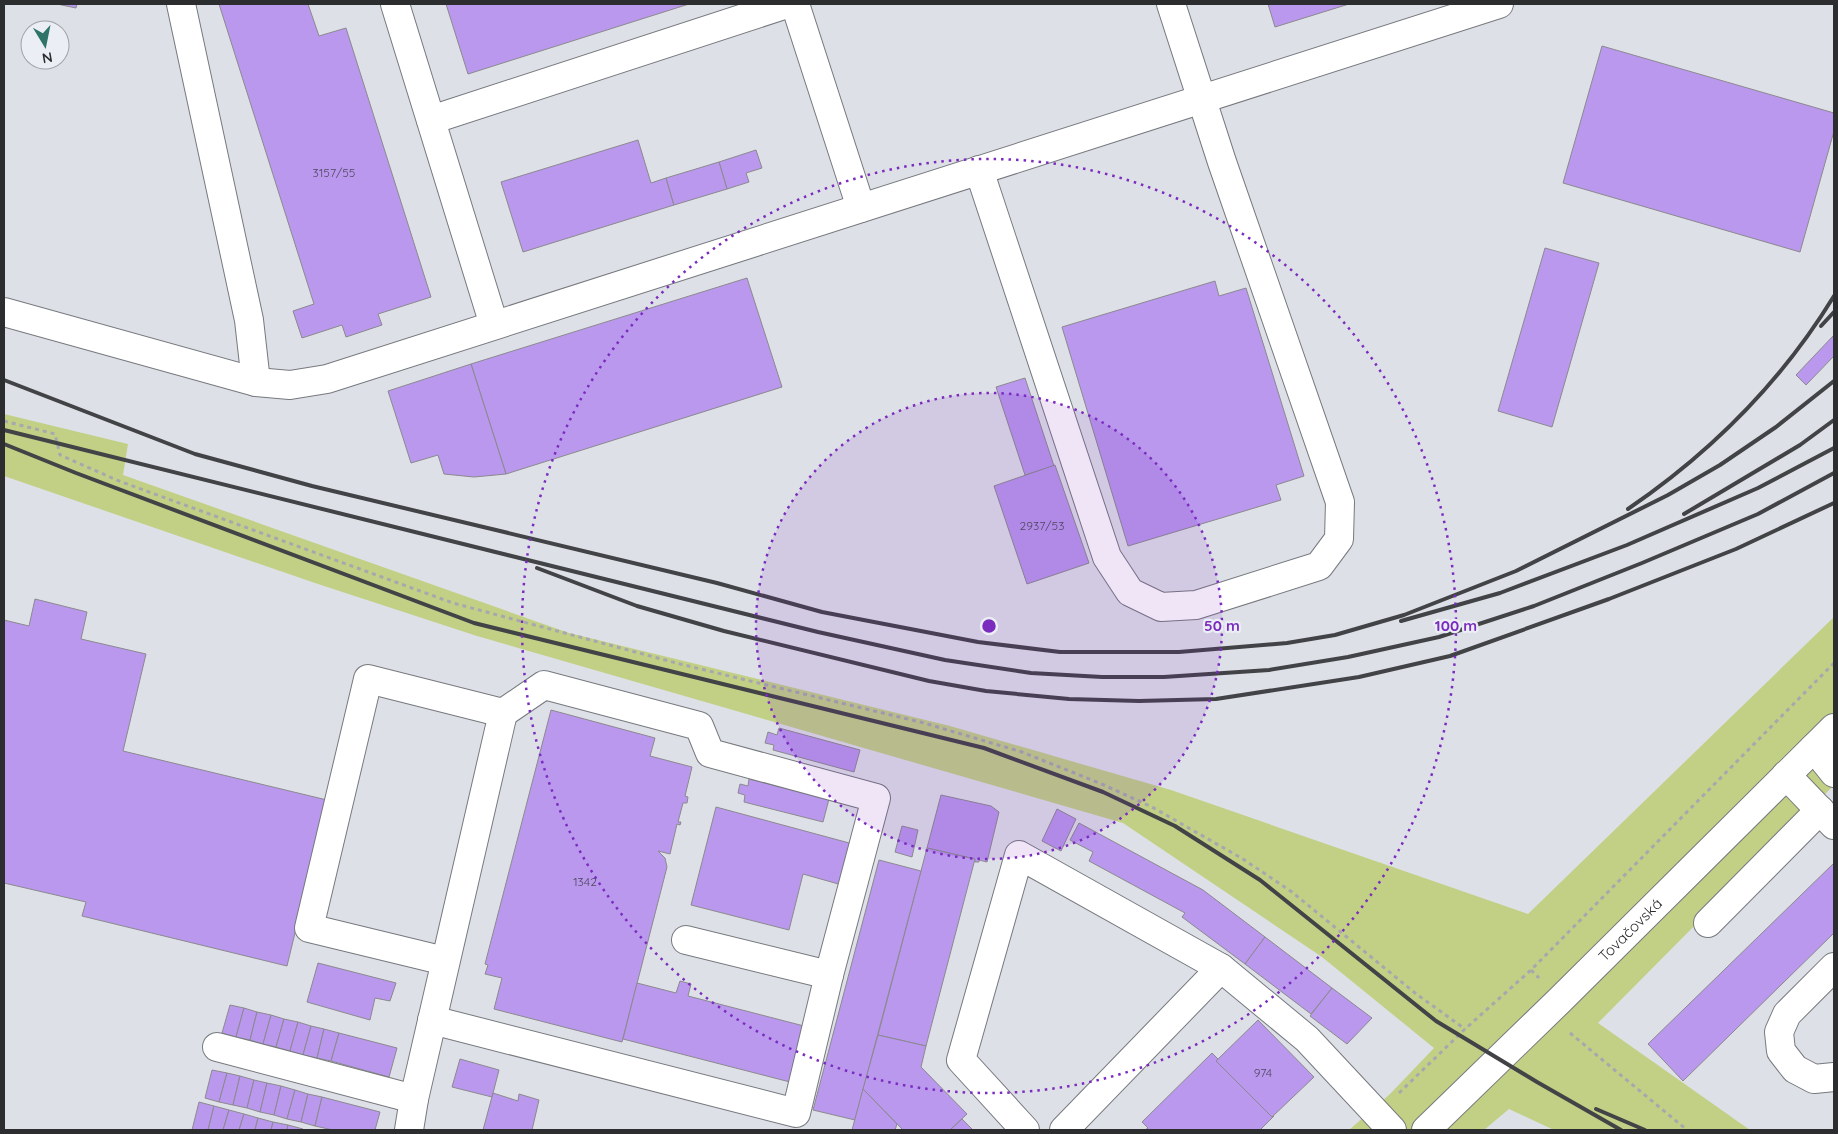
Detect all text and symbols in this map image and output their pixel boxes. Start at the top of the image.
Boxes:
north arrow [20,20,70,70]
text: N [41,48,54,68]
house number: 3157/55 [313,165,355,180]
house number: 2937/53 [1020,518,1064,533]
text: 50 m [1204,616,1240,635]
text: 100 m [1435,616,1477,635]
centre of rings [980,617,998,635]
house number: 1342 [573,874,597,889]
street label: Tovačovská [1594,894,1666,965]
house number: 974 [1254,1065,1272,1080]

